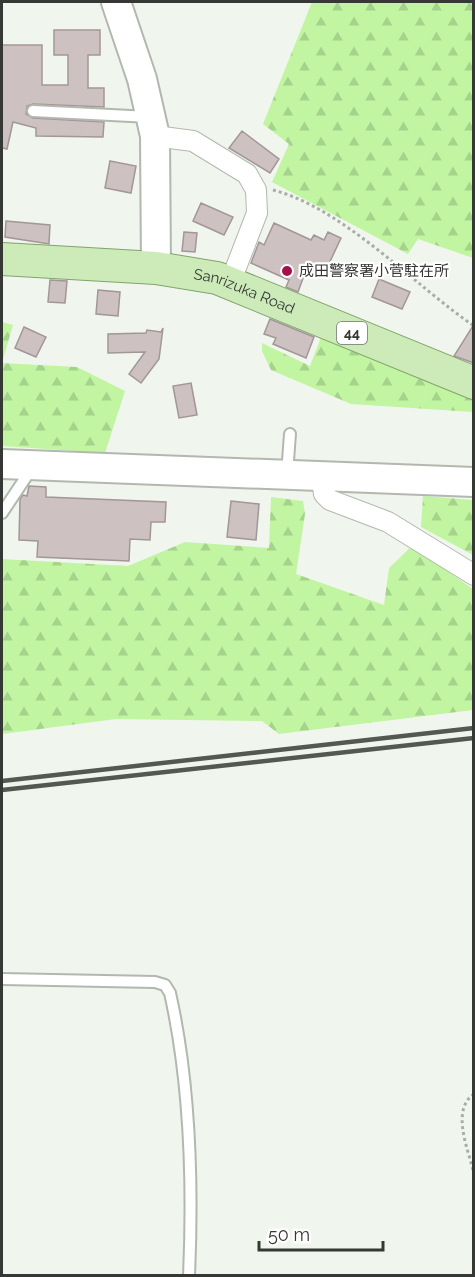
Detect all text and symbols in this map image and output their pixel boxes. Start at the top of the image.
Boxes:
place label: 成田警察署小菅駐在所 [299,262,449,280]
marker: 成田警察署小菅駐在所 [280,264,294,278]
street label: Sanrizuka Road [192,265,298,318]
road number: 44 [337,322,367,344]
scale bar [259,1214,384,1252]
text: 50 m [268,1224,310,1245]

